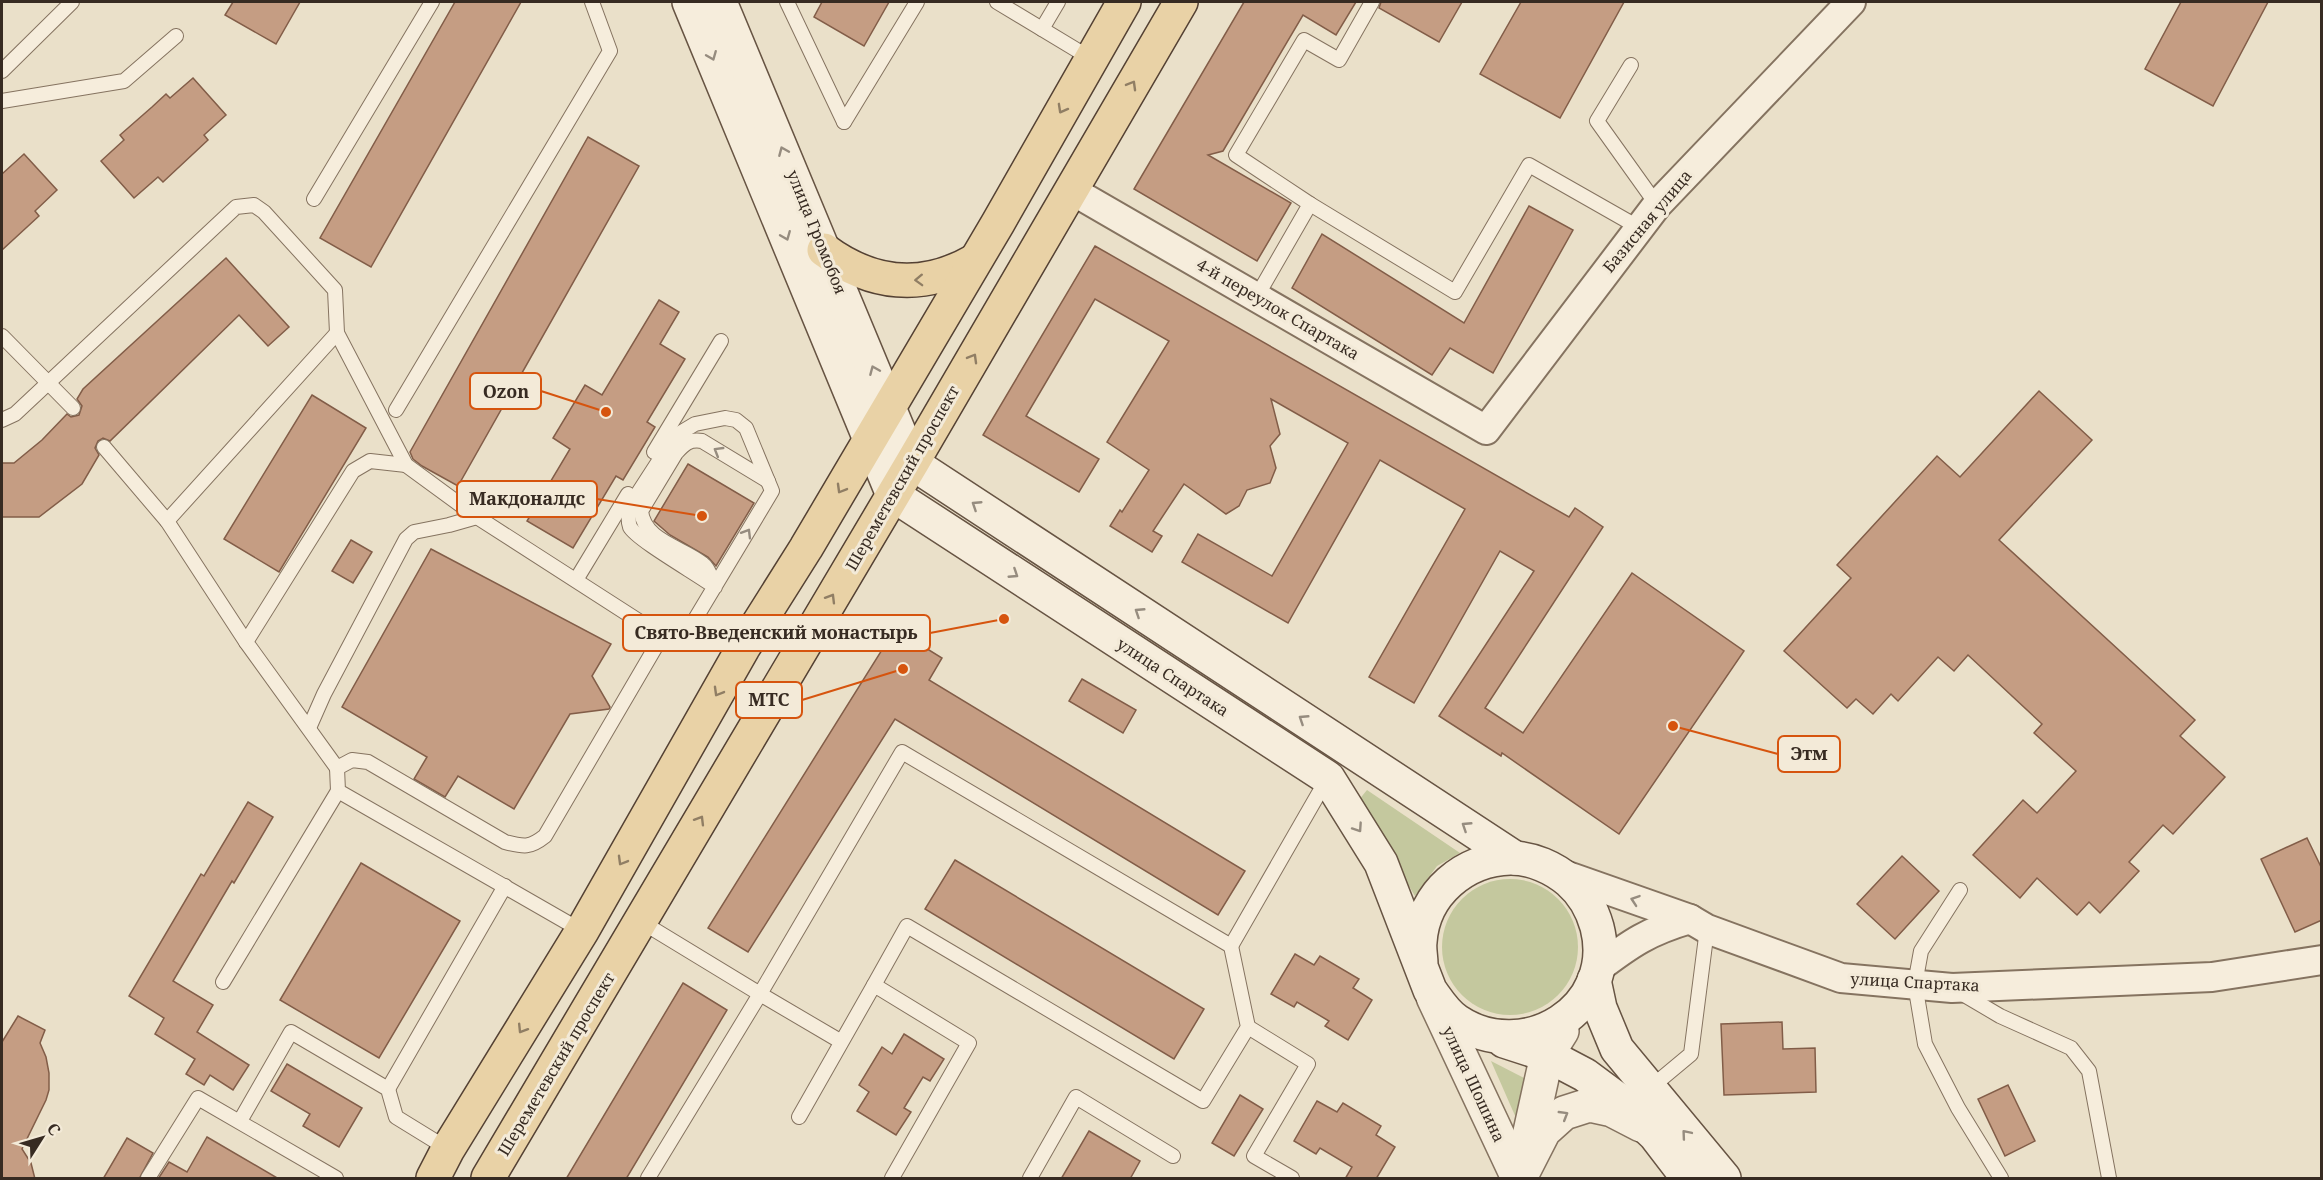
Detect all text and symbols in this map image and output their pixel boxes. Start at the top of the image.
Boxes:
one-way arrow [705,49,717,60]
one-way arrow [1125,81,1136,91]
one-way arrow [1058,103,1069,113]
one-way arrow [778,146,790,157]
street label: Базисная улица [1597,165,1697,277]
street label: улица Громобоя [782,167,852,297]
one-way arrow [779,229,791,240]
street label: 4-й переулок Спартака [1193,253,1363,365]
one-way arrow [915,273,924,286]
one-way arrow [965,354,977,364]
one-way arrow [869,365,881,376]
callout: Ozon [470,373,541,409]
text: Ozon [483,379,529,403]
street label: Шереметевский проспект [840,381,964,575]
one-way arrow [714,446,724,458]
callout: Макдоналдс [457,481,597,517]
one-way arrow [836,483,848,493]
text: Макдоналдс [469,486,585,510]
one-way arrow [972,501,983,512]
one-way arrow [739,529,751,539]
one-way arrow [1007,567,1018,578]
one-way arrow [824,594,836,604]
one-way arrow [1135,608,1146,619]
callout: Свято-Введенский монастырь [623,615,930,651]
text: Свято-Введенский монастырь [634,620,918,644]
street label: улица Спартака [1113,633,1233,721]
callout: МТС [736,682,802,718]
one-way arrow [714,686,725,696]
text: МТС [748,687,790,711]
one-way arrow [1298,715,1309,726]
callout: Этм [1778,736,1840,772]
text: Этм [1790,741,1828,765]
one-way arrow [693,816,704,826]
one-way arrow [1351,821,1362,832]
one-way arrow [1461,822,1472,833]
one-way arrow [617,855,629,865]
one-way arrow [1630,895,1640,907]
street label: Шереметевский проспект [492,968,620,1160]
street label: улица Спартака [1850,968,1980,996]
street label: улица Шошина [1437,1022,1511,1146]
one-way arrow [517,1023,529,1033]
north arrow [12,1108,72,1168]
one-way arrow [1558,1111,1569,1122]
text: С [42,1118,66,1140]
one-way arrow [1682,1130,1693,1141]

